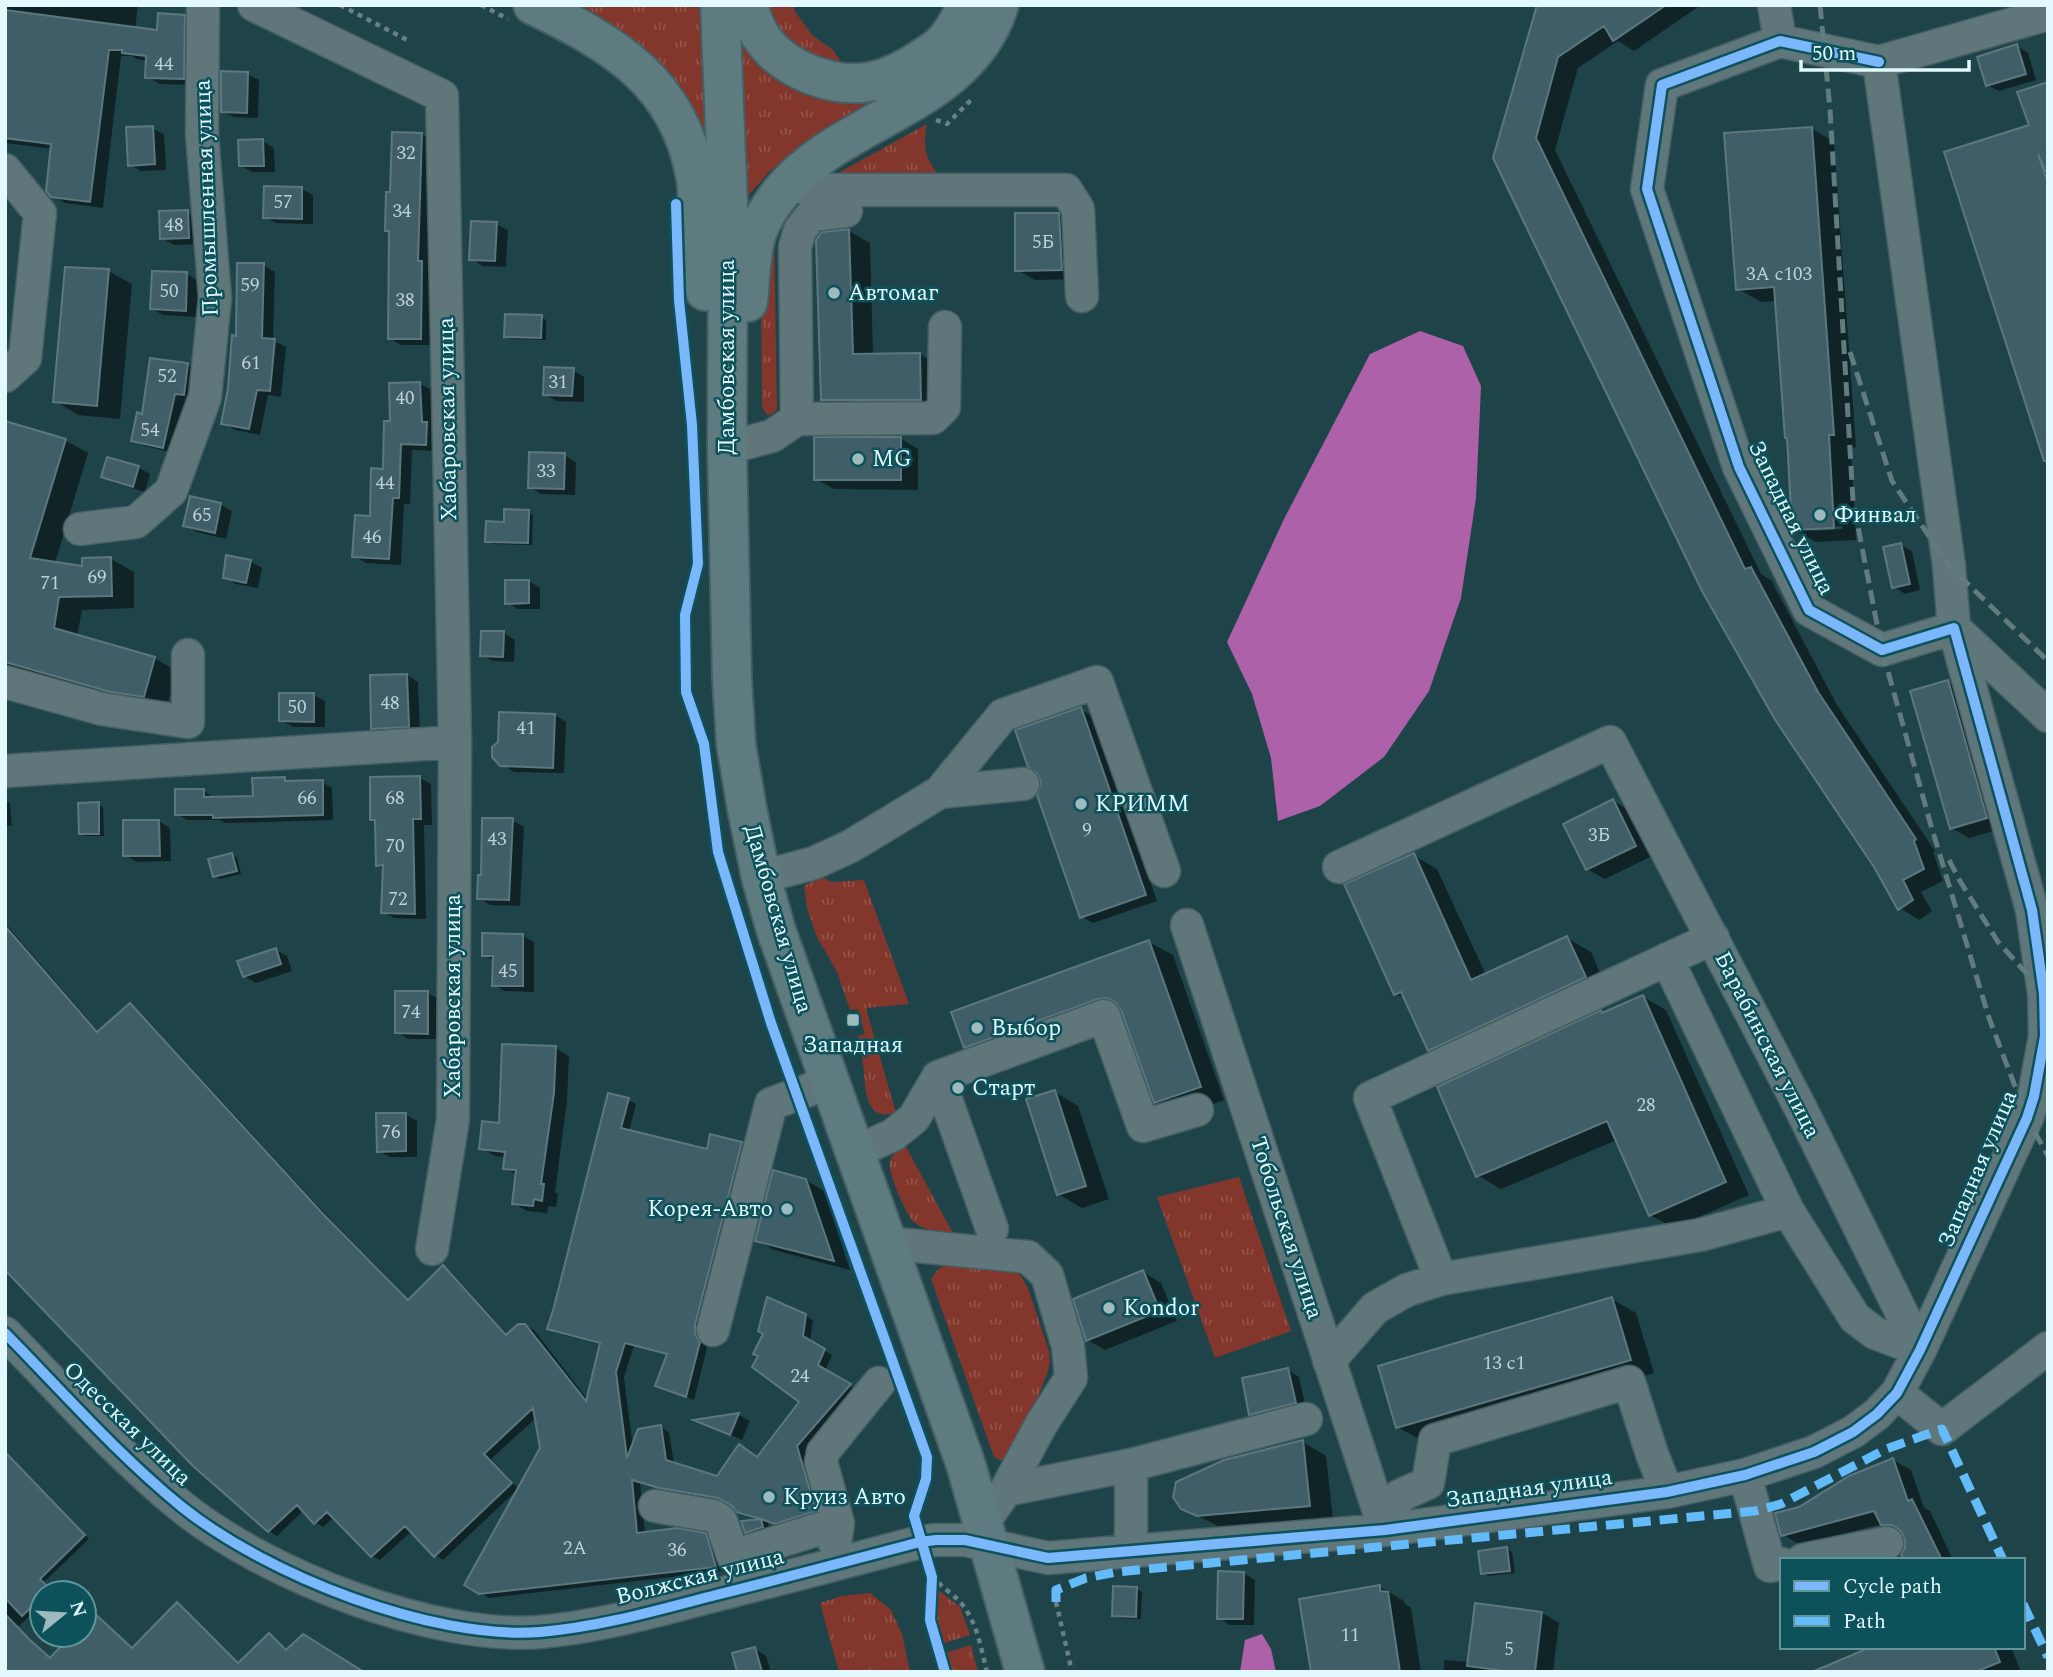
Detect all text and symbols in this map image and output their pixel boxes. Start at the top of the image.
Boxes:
scale bar [1801,28,1969,72]
text: 50 m [1812,38,1856,70]
house number: 44 [154,50,174,79]
street label: Промышленная улица [185,79,229,317]
house number: 32 [396,139,416,168]
house number: 57 [273,188,293,217]
house number: 34 [392,197,412,226]
house number: 48 [164,211,184,240]
house number: 5Б [1032,228,1054,257]
street label: Дамбовская улица [710,259,745,455]
house number: 3А с103 [1746,260,1813,289]
house number: 59 [240,271,260,300]
place label: Автомаг [848,276,938,311]
house number: 50 [159,277,179,306]
marker: Автомаг [826,285,842,301]
house number: 38 [395,286,415,315]
street label: Хабаровская улица [429,317,467,521]
house number: 61 [241,349,261,378]
house number: 52 [157,362,177,391]
house number: 31 [548,368,568,397]
house number: 40 [395,384,415,413]
house number: 54 [140,416,160,445]
street label: Западная улица [1738,435,1844,601]
place label: MG [872,442,912,477]
marker: MG [850,451,866,467]
house number: 33 [536,457,556,486]
house number: 44 [375,469,395,498]
place label: Финвал [1834,498,1917,533]
house number: 65 [192,501,212,530]
marker: Финвал [1812,507,1828,523]
house number: 46 [362,523,382,552]
house number: 69 [87,563,107,592]
house number: 71 [40,569,60,598]
house number: 48 [380,689,400,718]
house number: 50 [287,693,307,722]
house number: 41 [516,714,536,743]
house number: 66 [297,784,317,813]
house number: 68 [385,784,405,813]
place label: КРИММ [1095,787,1189,822]
marker: КРИММ [1073,796,1089,812]
house number: 9 [1082,816,1092,845]
street label: Дамбовская улица [734,820,822,1018]
house number: 3Б [1588,821,1610,850]
house number: 43 [487,825,507,854]
house number: 70 [385,832,405,861]
house number: 72 [388,885,408,914]
street label: Хабаровская улица [436,894,471,1098]
street label: Барабинская улица [1705,945,1829,1145]
house number: 45 [498,957,518,986]
house number: 74 [401,998,421,1027]
place label: Выбор [991,1011,1061,1046]
marker: Западная [845,1012,861,1028]
marker: Выбор [969,1020,985,1036]
place label: Западная [803,1028,903,1063]
place label: Старт [972,1071,1035,1106]
marker: Старт [950,1080,966,1096]
street label: Западная улица [1929,1085,2027,1253]
house number: 28 [1636,1091,1656,1120]
house number: 76 [381,1118,401,1147]
street label: Тобольская улица [1240,1132,1332,1324]
place label: Корея-Авто [647,1192,773,1227]
marker: Корея-Авто [779,1201,795,1217]
place label: Kondor [1123,1291,1199,1326]
marker: Kondor [1101,1300,1117,1316]
house number: 13 с1 [1483,1349,1525,1378]
street label: Одесская улица [55,1353,199,1495]
house number: 24 [790,1362,810,1391]
street label: Западная улица [1443,1460,1615,1518]
place label: Круиз Авто [783,1480,906,1515]
marker: Круиз Авто [761,1489,777,1505]
house number: 2А [563,1534,587,1563]
house number: 36 [667,1536,687,1565]
street label: Волжская улица [612,1539,788,1615]
legend [1780,1558,2025,1649]
text: Cycle path [1843,1571,1942,1603]
north arrow [28,1579,98,1649]
text: N [62,1597,94,1621]
text: Path [1843,1606,1886,1638]
house number: 11 [1340,1621,1360,1650]
house number: 5 [1504,1635,1514,1664]

